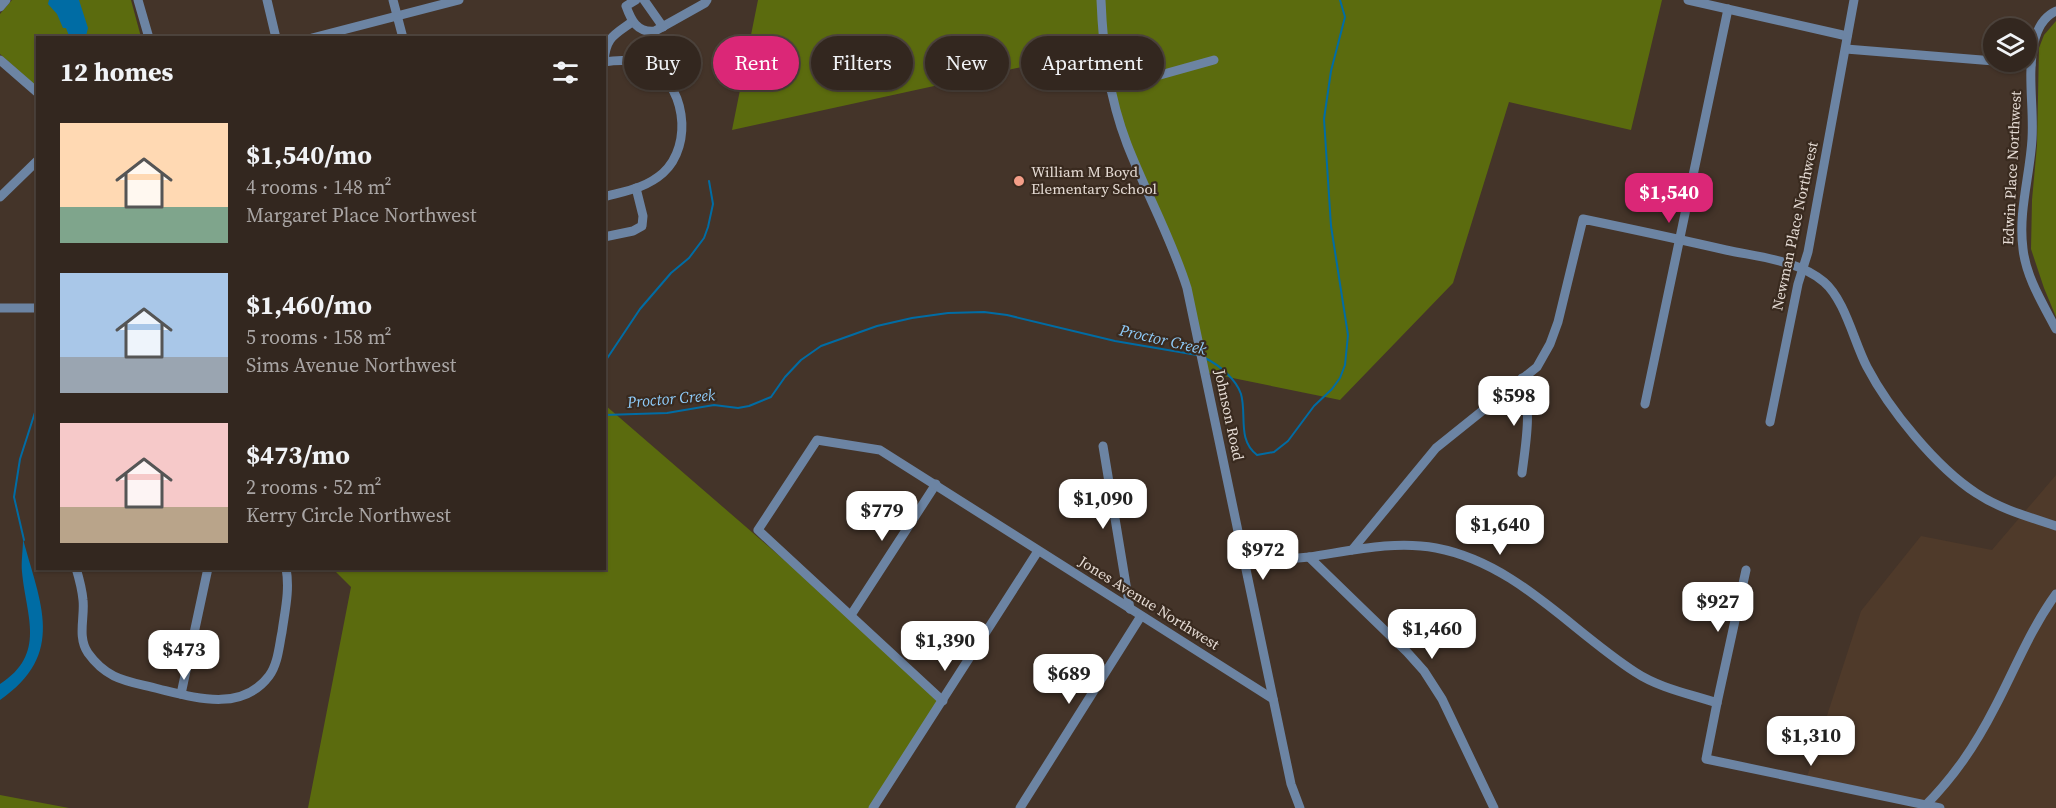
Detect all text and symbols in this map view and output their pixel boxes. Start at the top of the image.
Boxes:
map controls [1983,18,2037,72]
button: layers [1983,18,2037,72]
chip: Buy [624,36,701,90]
chip: Rent [713,36,799,90]
chip: Filters [811,36,913,90]
chip: New [925,36,1009,90]
chip: Apartment [1021,36,1164,90]
text: 12 homes [60,54,173,90]
icon: filters [549,56,582,89]
street label: Edwin Place Northwest [1997,90,2026,246]
text: $1,540/mo [246,137,372,173]
street label: Newman Place Northwest [1766,139,1823,312]
icon: home [108,147,180,219]
place label: William M Boyd Elementary School [1031,161,1158,199]
text: 4 rooms · 148 m² [246,173,392,201]
pin: $1,540 [1620,173,1718,224]
marker: William M Boyd Elementary School [1012,174,1026,188]
text: $1,540 [1639,178,1699,206]
text: Margaret Place Northwest [246,201,476,229]
text: $1,460/mo [246,287,372,323]
icon: home [108,297,180,369]
water label: Proctor Creek [1116,318,1209,360]
text: 5 rooms · 158 m² [246,323,392,351]
text: Sims Avenue Northwest [246,351,456,379]
street label: Johnson Road [1209,366,1250,463]
pin: $598 [1478,376,1550,427]
text: $598 [1492,381,1536,409]
water label: Proctor Creek [625,383,716,413]
text: $473/mo [246,437,350,473]
icon: home [108,447,180,519]
text: 2 rooms · 52 m² [246,473,382,501]
pin: $1,090 [1054,479,1152,530]
text: $1,090 [1073,484,1133,512]
pin: $779 [846,491,918,542]
text: $779 [860,496,904,524]
text: Kerry Circle Northwest [246,501,451,529]
pin: $1,640 [1451,505,1549,556]
text: $1,640 [1470,510,1530,538]
pin: $972 [1227,530,1299,581]
text: $972 [1241,535,1285,563]
street label: Jones Avenue Northwest [1074,550,1224,655]
pin: $927 [1682,582,1754,633]
text: $927 [1696,587,1740,615]
pin: $1,460 [1383,609,1481,660]
text: $1,460 [1402,614,1462,642]
pin: $1,390 [896,621,994,672]
text: $1,390 [915,626,975,654]
pin: $473 [148,630,220,681]
text: $473 [162,635,206,663]
pin: $689 [1033,654,1105,705]
text: $689 [1047,659,1091,687]
pin: $1,310 [1762,716,1860,767]
text: $1,310 [1781,721,1841,749]

